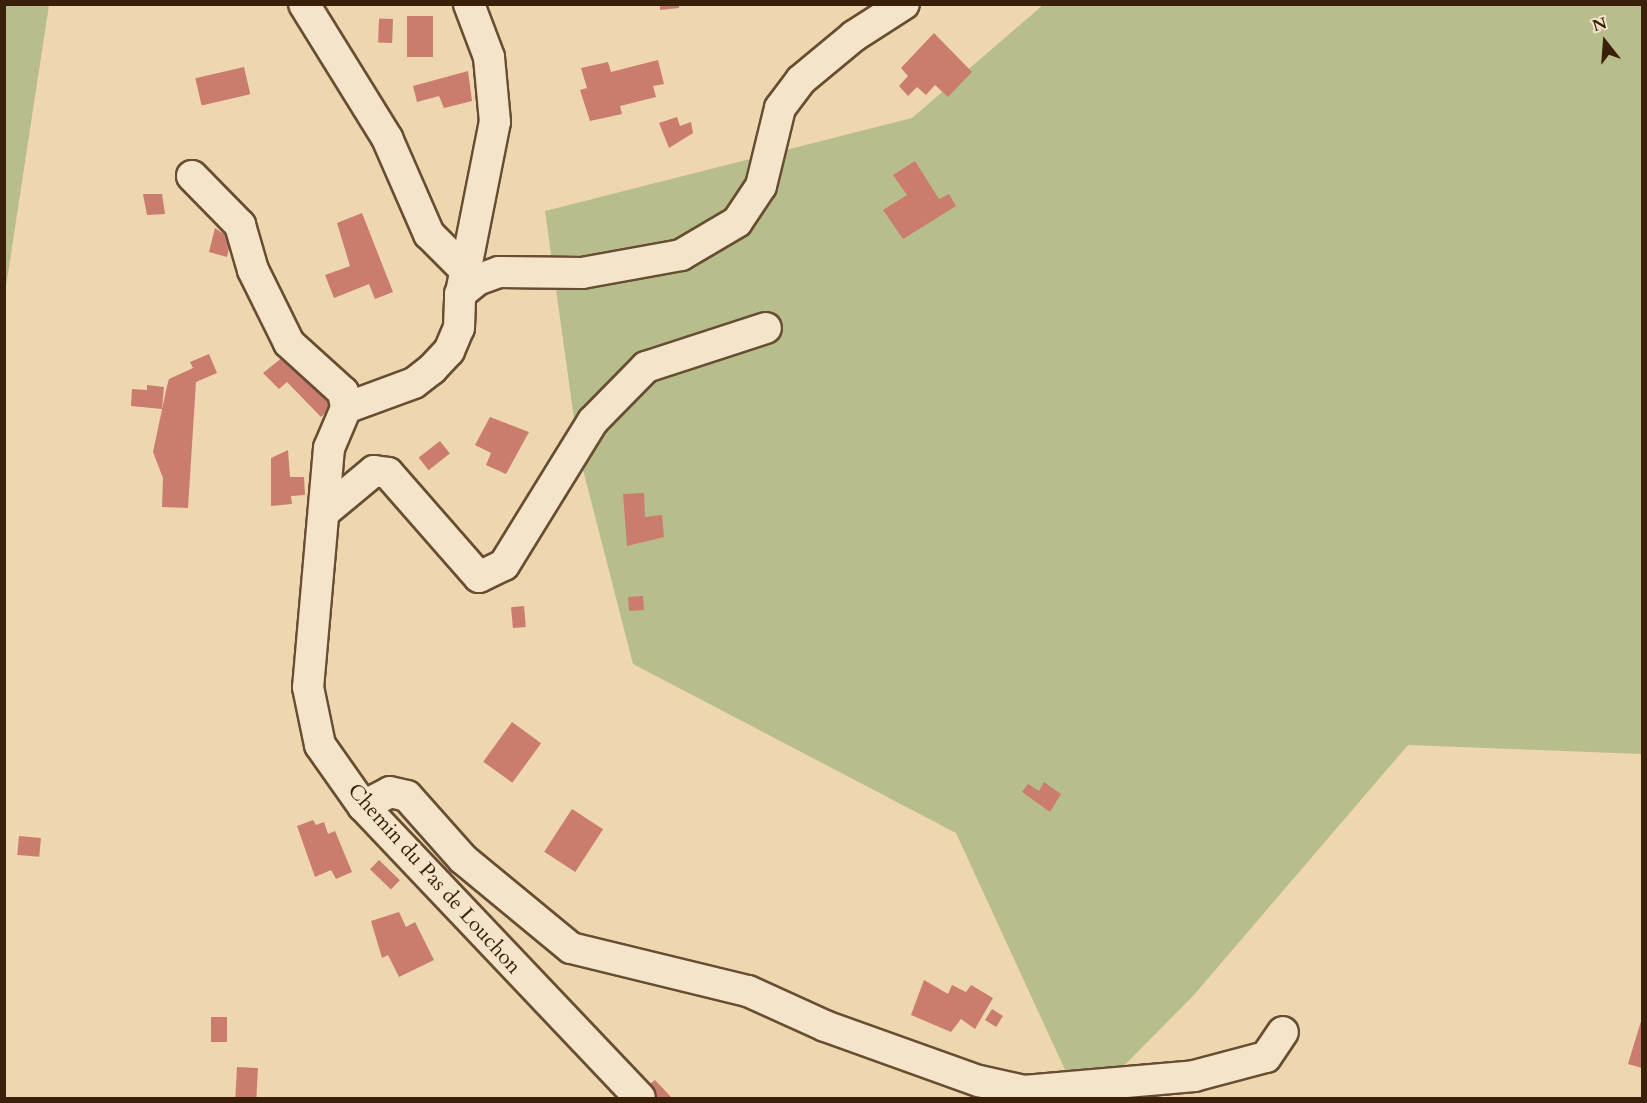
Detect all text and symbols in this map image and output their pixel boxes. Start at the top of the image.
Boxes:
north arrow [1575,12,1635,72]
text: N [1590,12,1610,37]
street label: Chemin du Pas de Louchon [342,779,526,979]

